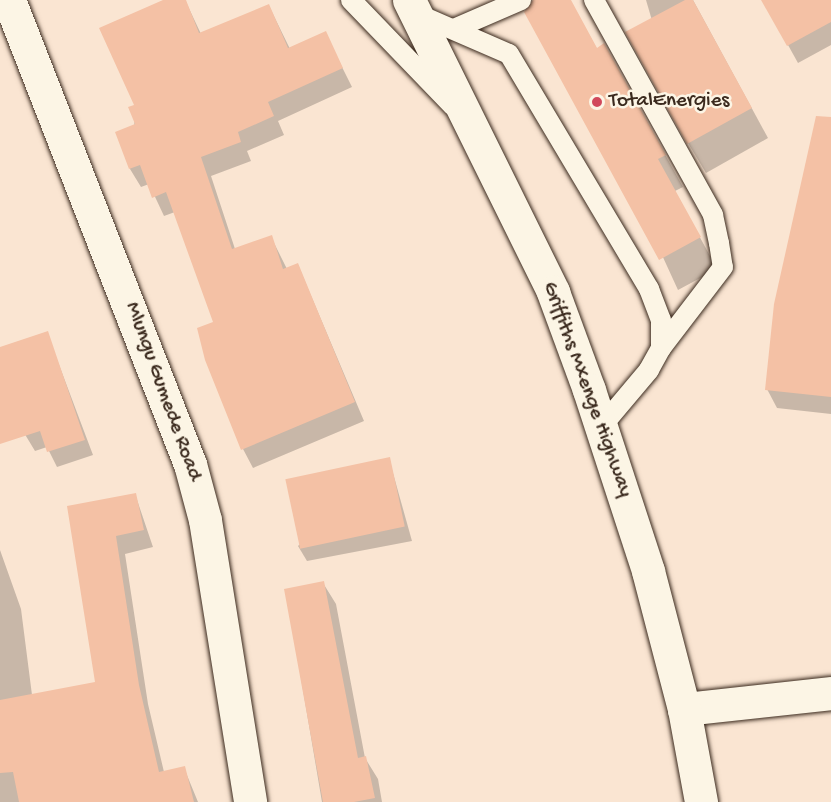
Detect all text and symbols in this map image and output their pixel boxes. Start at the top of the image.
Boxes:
place label: TotalEnergies [609,89,729,115]
marker: TotalEnergies [590,95,604,109]
street label: Griffiths Mxenge Highway [535,279,637,501]
street label: Mlungu Gumede Road [118,299,206,485]

